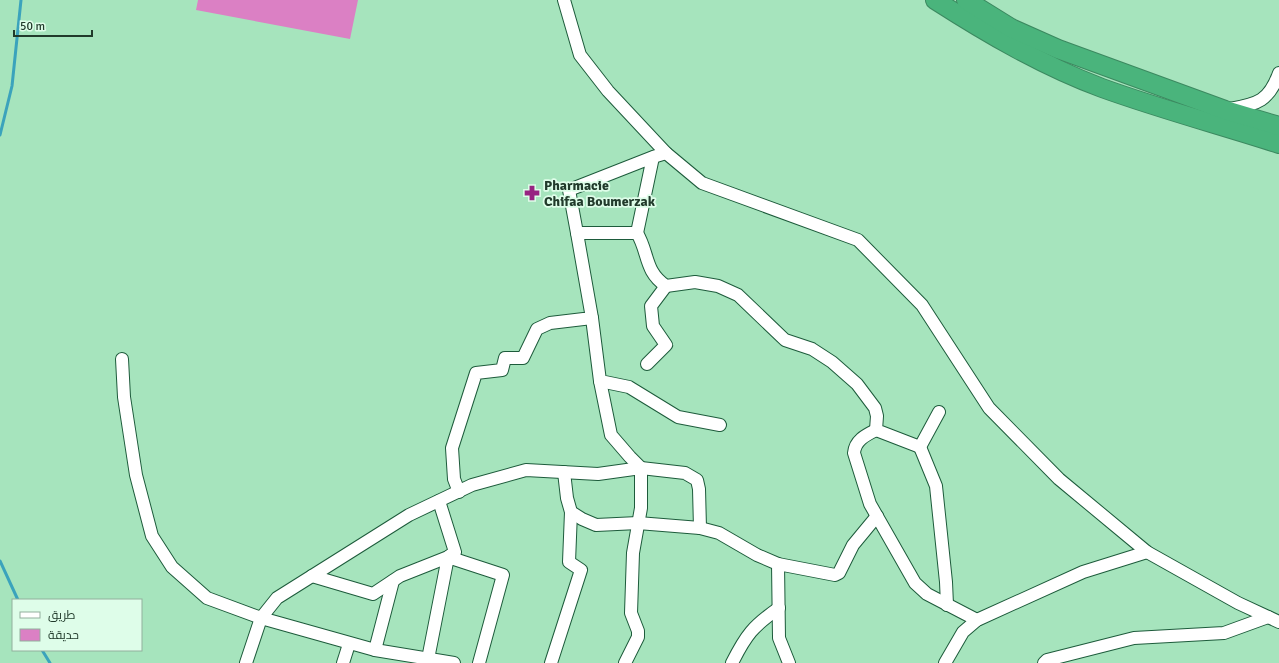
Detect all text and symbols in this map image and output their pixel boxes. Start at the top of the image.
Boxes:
scale bar [14,12,92,38]
text: 50 m [20,19,45,34]
place label: Pharmacie Chifaa Boumerzak [544,177,656,210]
pharmacy icon: Pharmacie Chifaa Boumerzak [523,184,541,202]
legend [12,599,142,651]
text: طريق [48,608,76,623]
text: حديقة [48,628,79,643]

